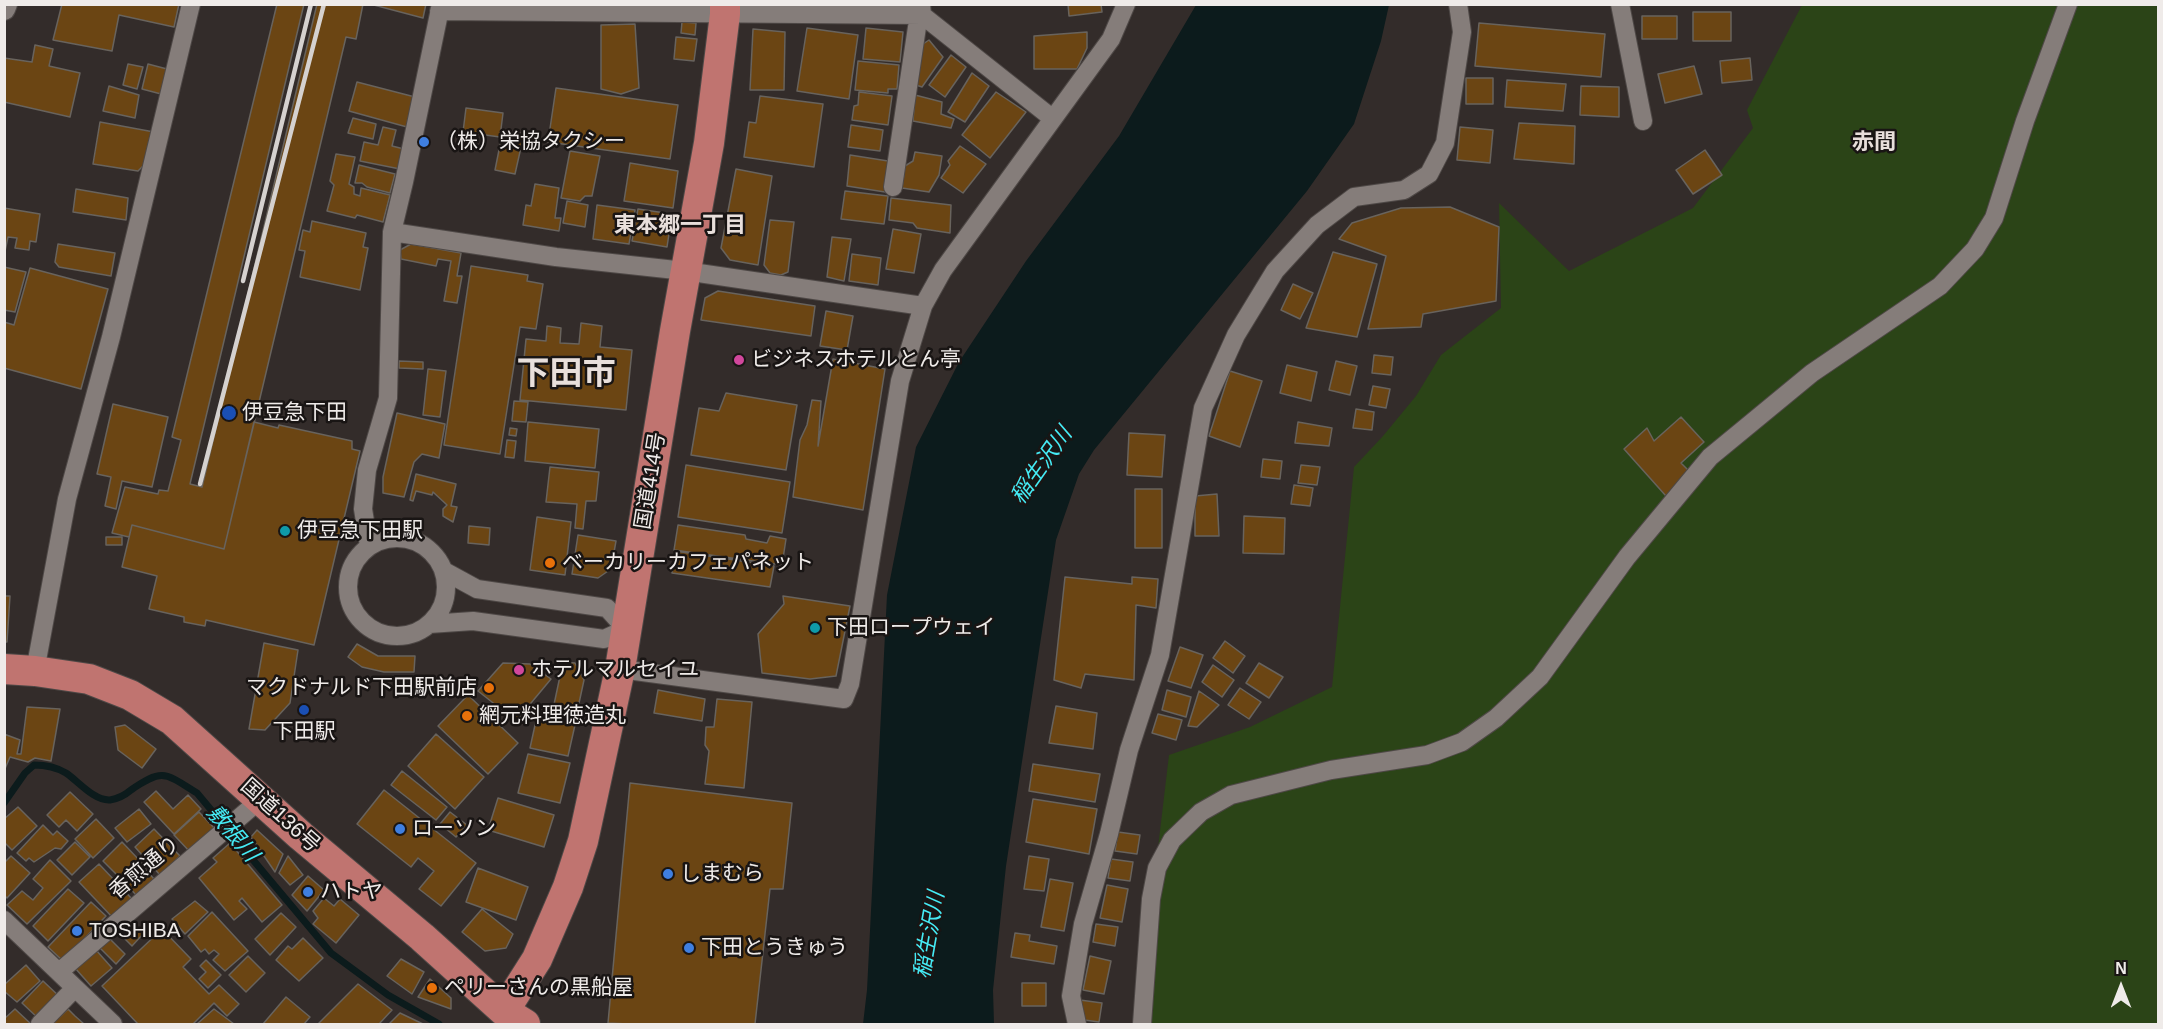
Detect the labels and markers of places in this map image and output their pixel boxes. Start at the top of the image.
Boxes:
place label: （株）栄協タクシー [436,129,625,155]
marker: （株）栄協タクシー [417,135,431,149]
place label: ビジネスホテルとん亭 [751,347,961,373]
marker: ビジネスホテルとん亭 [732,353,746,367]
place label: 伊豆急下田 [242,400,347,426]
marker: 伊豆急下田 [220,404,238,422]
place label: 伊豆急下田駅 [297,518,423,544]
marker: 伊豆急下田駅 [278,524,292,538]
place label: ベーカリーカフェパネット [562,550,814,576]
marker: ベーカリーカフェパネット [543,556,557,570]
place label: 下田ロープウェイ [827,615,995,641]
marker: 下田ロープウェイ [808,621,822,635]
place label: ホテルマルセイユ [531,657,699,683]
marker: ホテルマルセイユ [512,663,526,677]
place label: マクドナルド下田駅前店 [246,675,477,701]
marker: マクドナルド下田駅前店 [482,681,496,695]
marker: 下田駅 [297,703,311,717]
place label: 網元料理徳造丸 [479,703,626,729]
marker: 網元料理徳造丸 [460,709,474,723]
place label: 下田駅 [273,719,335,745]
place label: ローソン [412,816,496,842]
marker: ローソン [393,822,407,836]
place label: しまむら [680,861,764,887]
marker: しまむら [661,867,675,881]
place label: ハトヤ [320,879,383,905]
marker: ハトヤ [301,885,315,899]
place label: TOSHIBA [89,918,181,944]
marker: TOSHIBA [70,924,84,938]
place label: 下田とうきゅう [701,935,848,961]
marker: 下田とうきゅう [682,941,696,955]
place label: ペリーさんの黒船屋 [444,975,633,1001]
marker: ペリーさんの黒船屋 [425,981,439,995]

